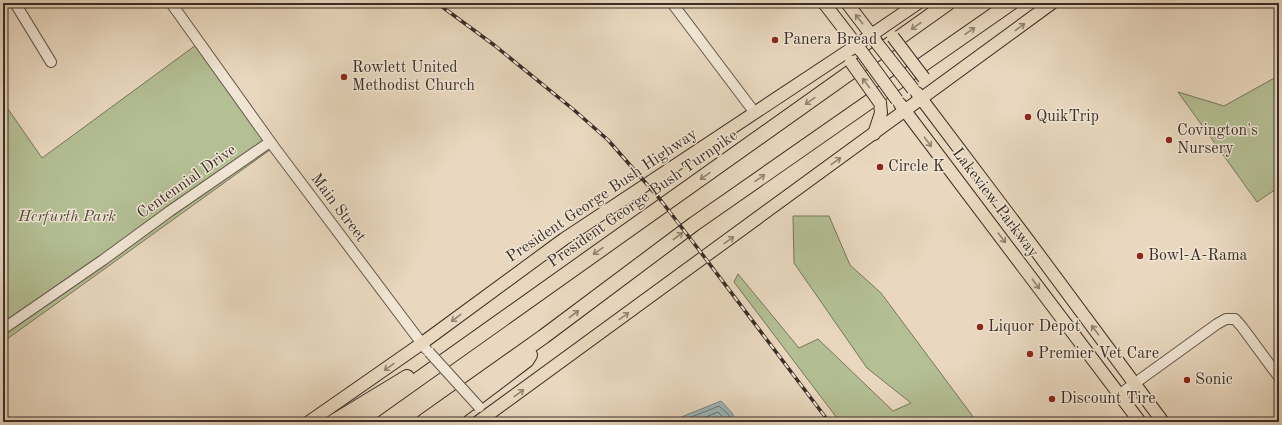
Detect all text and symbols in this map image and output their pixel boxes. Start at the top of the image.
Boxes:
one-way arrow [855,14,863,25]
one-way arrow [911,22,922,30]
one-way arrow [1014,23,1025,31]
one-way arrow [964,27,975,35]
place label: Panera Bread [783,32,877,48]
marker: Panera Bread [770,35,780,45]
place label: Rowlett United Methodist Church [352,60,475,94]
marker: Rowlett United Methodist Church [339,72,349,82]
one-way arrow [861,77,870,88]
one-way arrow [805,97,816,105]
place label: QuikTrip [1036,109,1099,125]
marker: QuikTrip [1023,112,1033,122]
place label: Covington's Nursery [1177,123,1258,157]
street label: President George Bush Highway [504,126,701,266]
street label: President George Bush Turnpike [545,127,741,271]
marker: Covington's Nursery [1164,135,1174,145]
one-way arrow [924,136,933,147]
street label: Centennial Drive [135,142,239,222]
street label: Lakeview Parkway [949,145,1042,261]
one-way arrow [831,157,842,165]
place label: Circle K [888,159,945,175]
marker: Circle K [875,162,885,172]
street label: Main Street [307,171,369,246]
one-way arrow [699,172,710,180]
one-way arrow [754,174,765,182]
park label: Herfurth Park [17,209,116,225]
one-way arrow [672,231,683,240]
one-way arrow [998,233,1006,244]
one-way arrow [723,236,734,244]
one-way arrow [593,247,604,256]
place label: Bowl-A-Rama [1148,248,1248,264]
marker: Bowl-A-Rama [1135,251,1145,261]
one-way arrow [1032,278,1041,289]
one-way arrow [568,309,579,318]
one-way arrow [618,312,629,320]
one-way arrow [451,314,462,322]
place label: Liquor Depot [988,319,1081,335]
marker: Liquor Depot [975,322,985,332]
one-way arrow [1091,324,1099,335]
place label: Premier Vet Care [1038,346,1159,362]
marker: Premier Vet Care [1025,349,1035,359]
one-way arrow [383,363,395,371]
place label: Sonic [1195,372,1233,388]
marker: Sonic [1182,375,1192,385]
one-way arrow [513,389,524,397]
place label: Discount Tire [1060,391,1156,407]
marker: Discount Tire [1047,394,1057,404]

